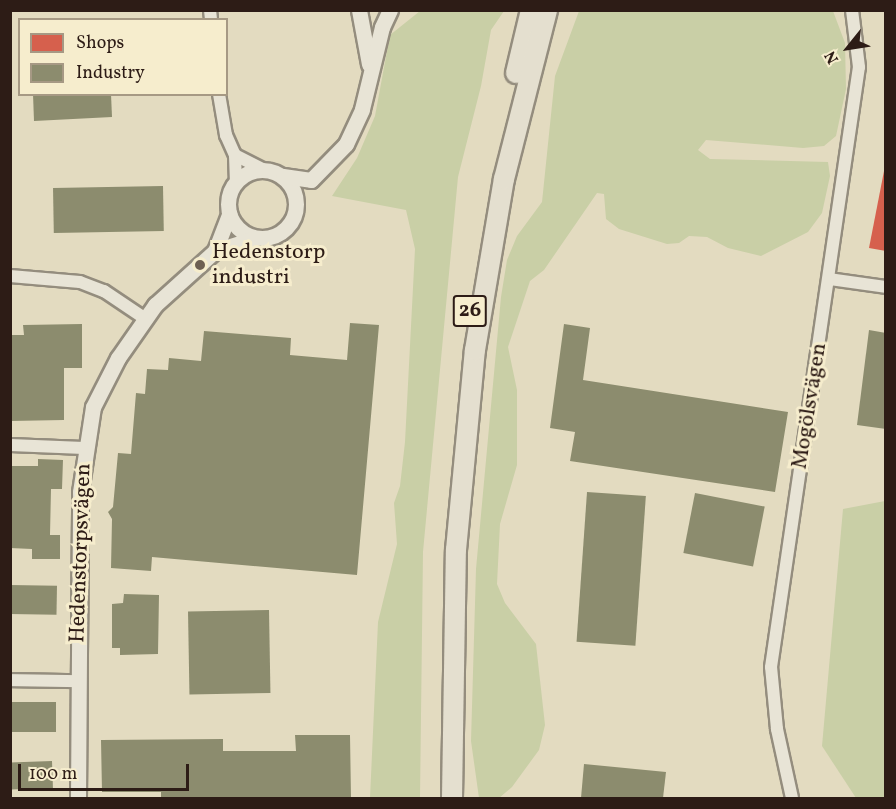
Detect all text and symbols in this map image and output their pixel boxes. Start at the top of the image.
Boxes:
legend [18,18,228,96]
north arrow [818,18,878,78]
text: Shops [76,31,124,56]
text: N [820,46,845,68]
text: Industry [76,61,145,86]
place label: Hedenstorp industri [212,239,325,290]
marker: Hedenstorp industri [193,258,207,272]
road number: 26 [452,293,488,329]
street label: Mogölsvägen [787,341,833,471]
street label: Hedenstorpsvägen [65,463,97,643]
scale bar [21,752,192,790]
text: 100 m [29,762,78,787]

